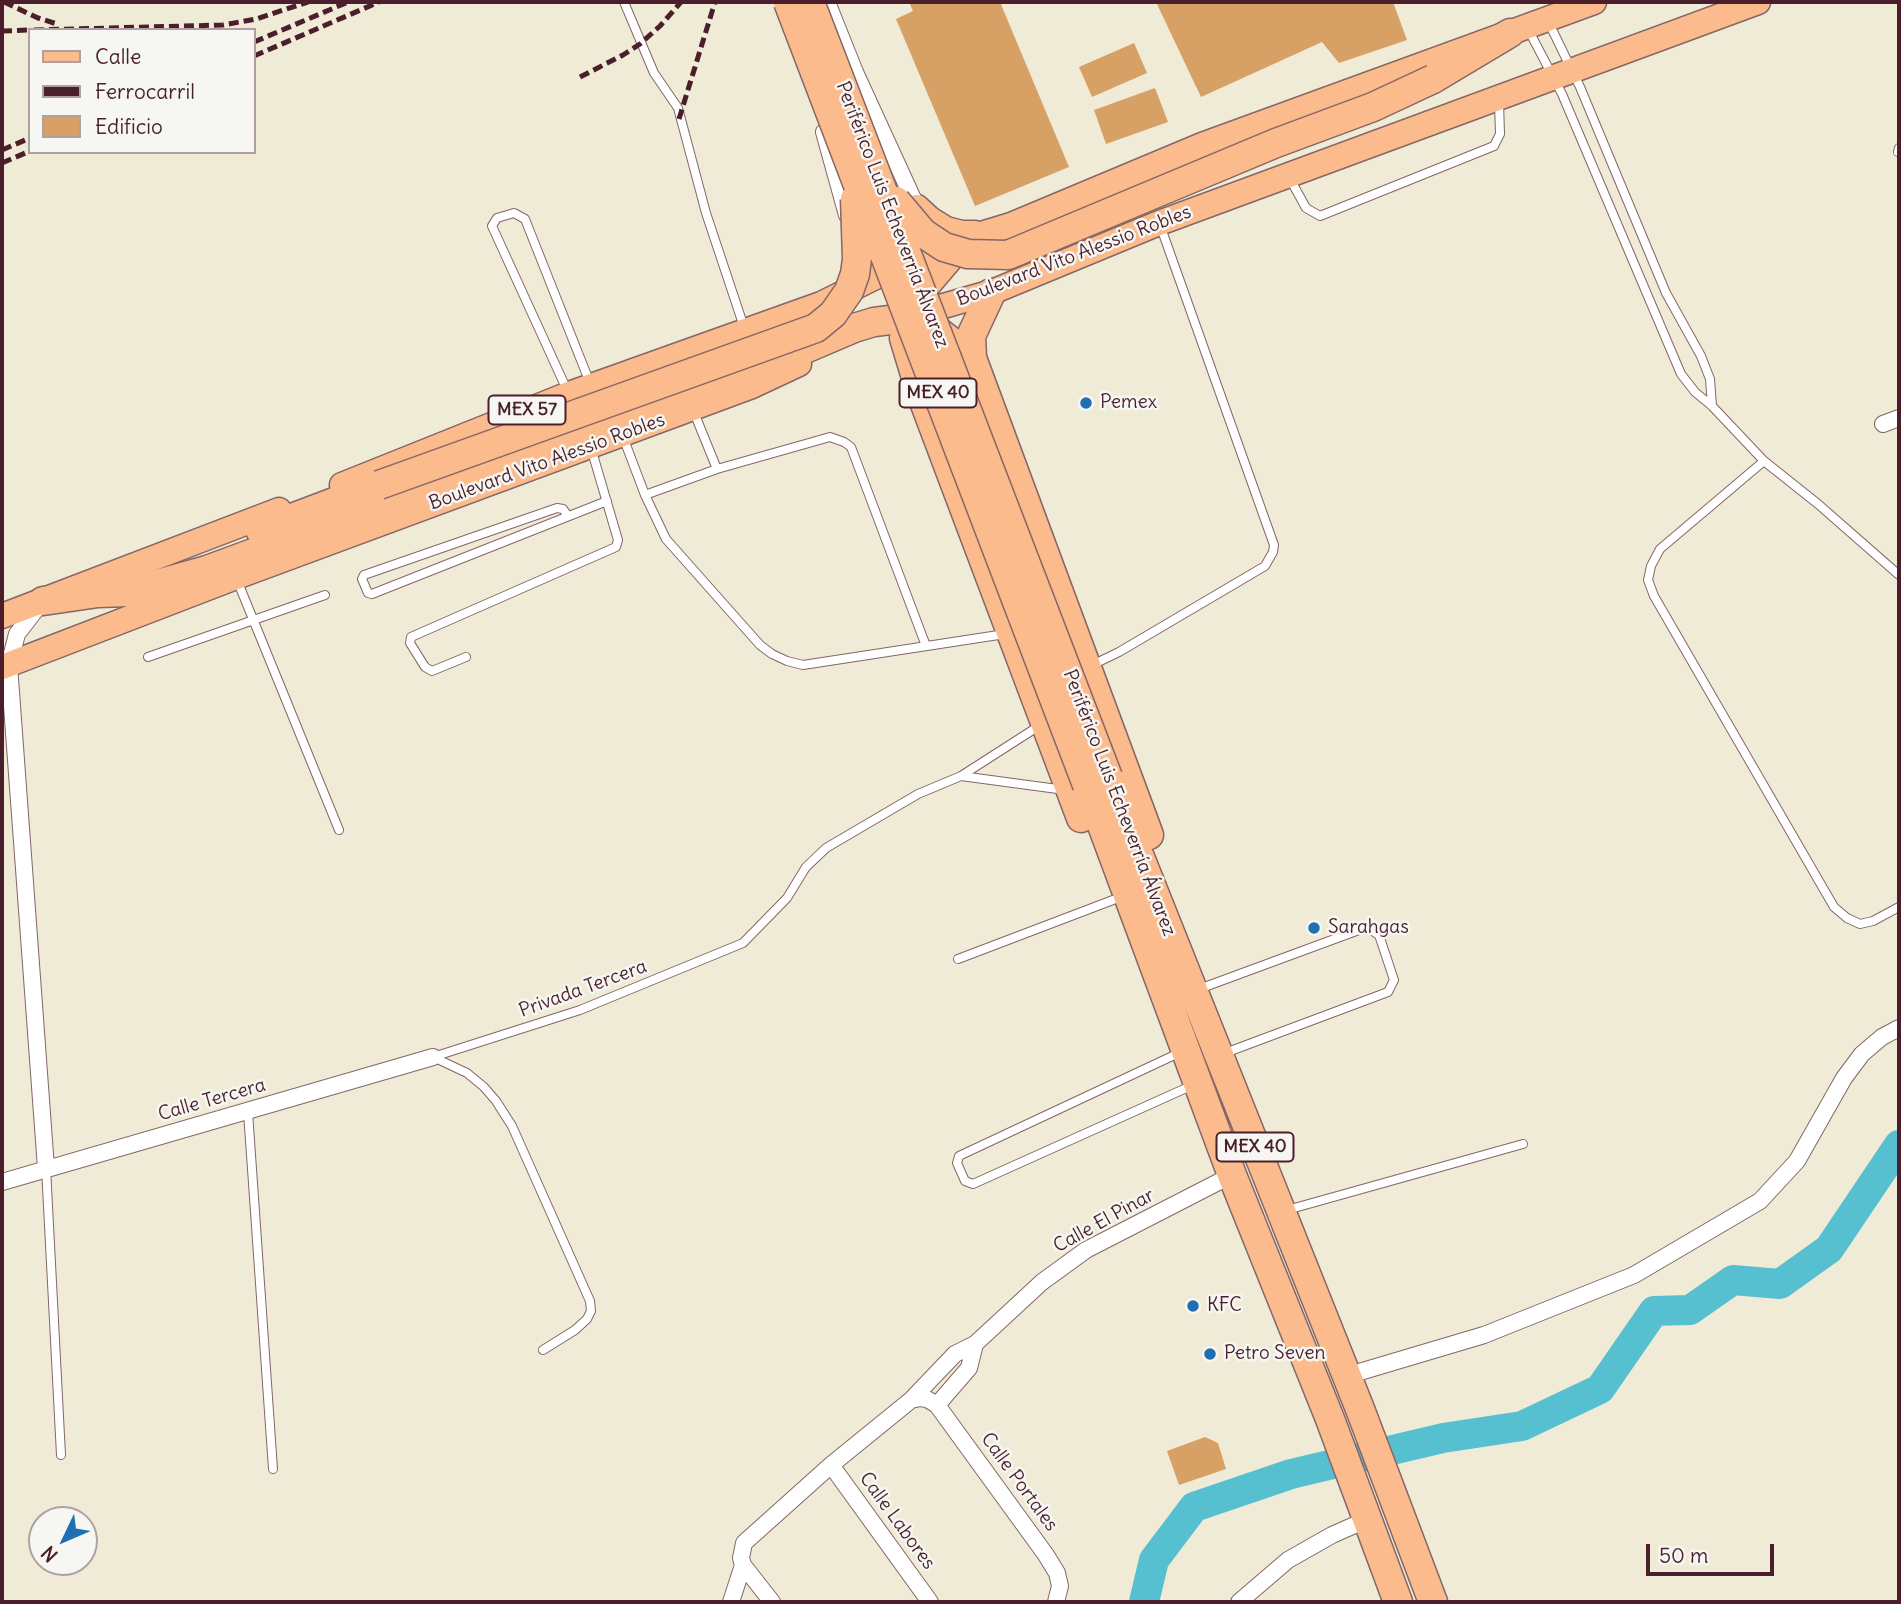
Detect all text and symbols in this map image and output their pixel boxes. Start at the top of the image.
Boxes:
legend [28,28,256,154]
text: Calle [95,43,141,70]
text: Ferrocarril [95,78,195,105]
street label: Periférico Luis Echeverría Álvarez [831,79,953,351]
text: Edificio [95,113,163,140]
street label: Boulevard Vito Alessio Robles [954,201,1194,311]
road number: MEX 40 [900,379,976,408]
place label: Pemex [1100,392,1157,414]
marker: Pemex [1078,395,1094,411]
road number: MEX 57 [489,396,566,424]
street label: Boulevard Vito Alessio Robles [426,409,668,515]
street label: Periférico Luis Echeverría Álvarez [1058,667,1180,939]
place label: Sarahgas [1328,917,1409,939]
marker: Sarahgas [1306,920,1322,936]
street label: Privada Tercera [516,955,650,1023]
street label: Calle Tercera [156,1074,268,1126]
road number: MEX 40 [1216,1132,1294,1162]
street label: Calle El Pinar [1050,1184,1158,1258]
place label: KFC [1207,1295,1242,1317]
marker: KFC [1185,1298,1201,1314]
place label: Petro Seven [1224,1343,1325,1365]
marker: Petro Seven [1202,1346,1218,1362]
street label: Calle Portales [976,1428,1062,1536]
street label: Calle Labores [854,1468,940,1574]
north arrow [28,1506,98,1576]
scale bar [1649,1530,1777,1574]
text: N [36,1541,63,1567]
text: 50 m [1659,1542,1708,1569]

